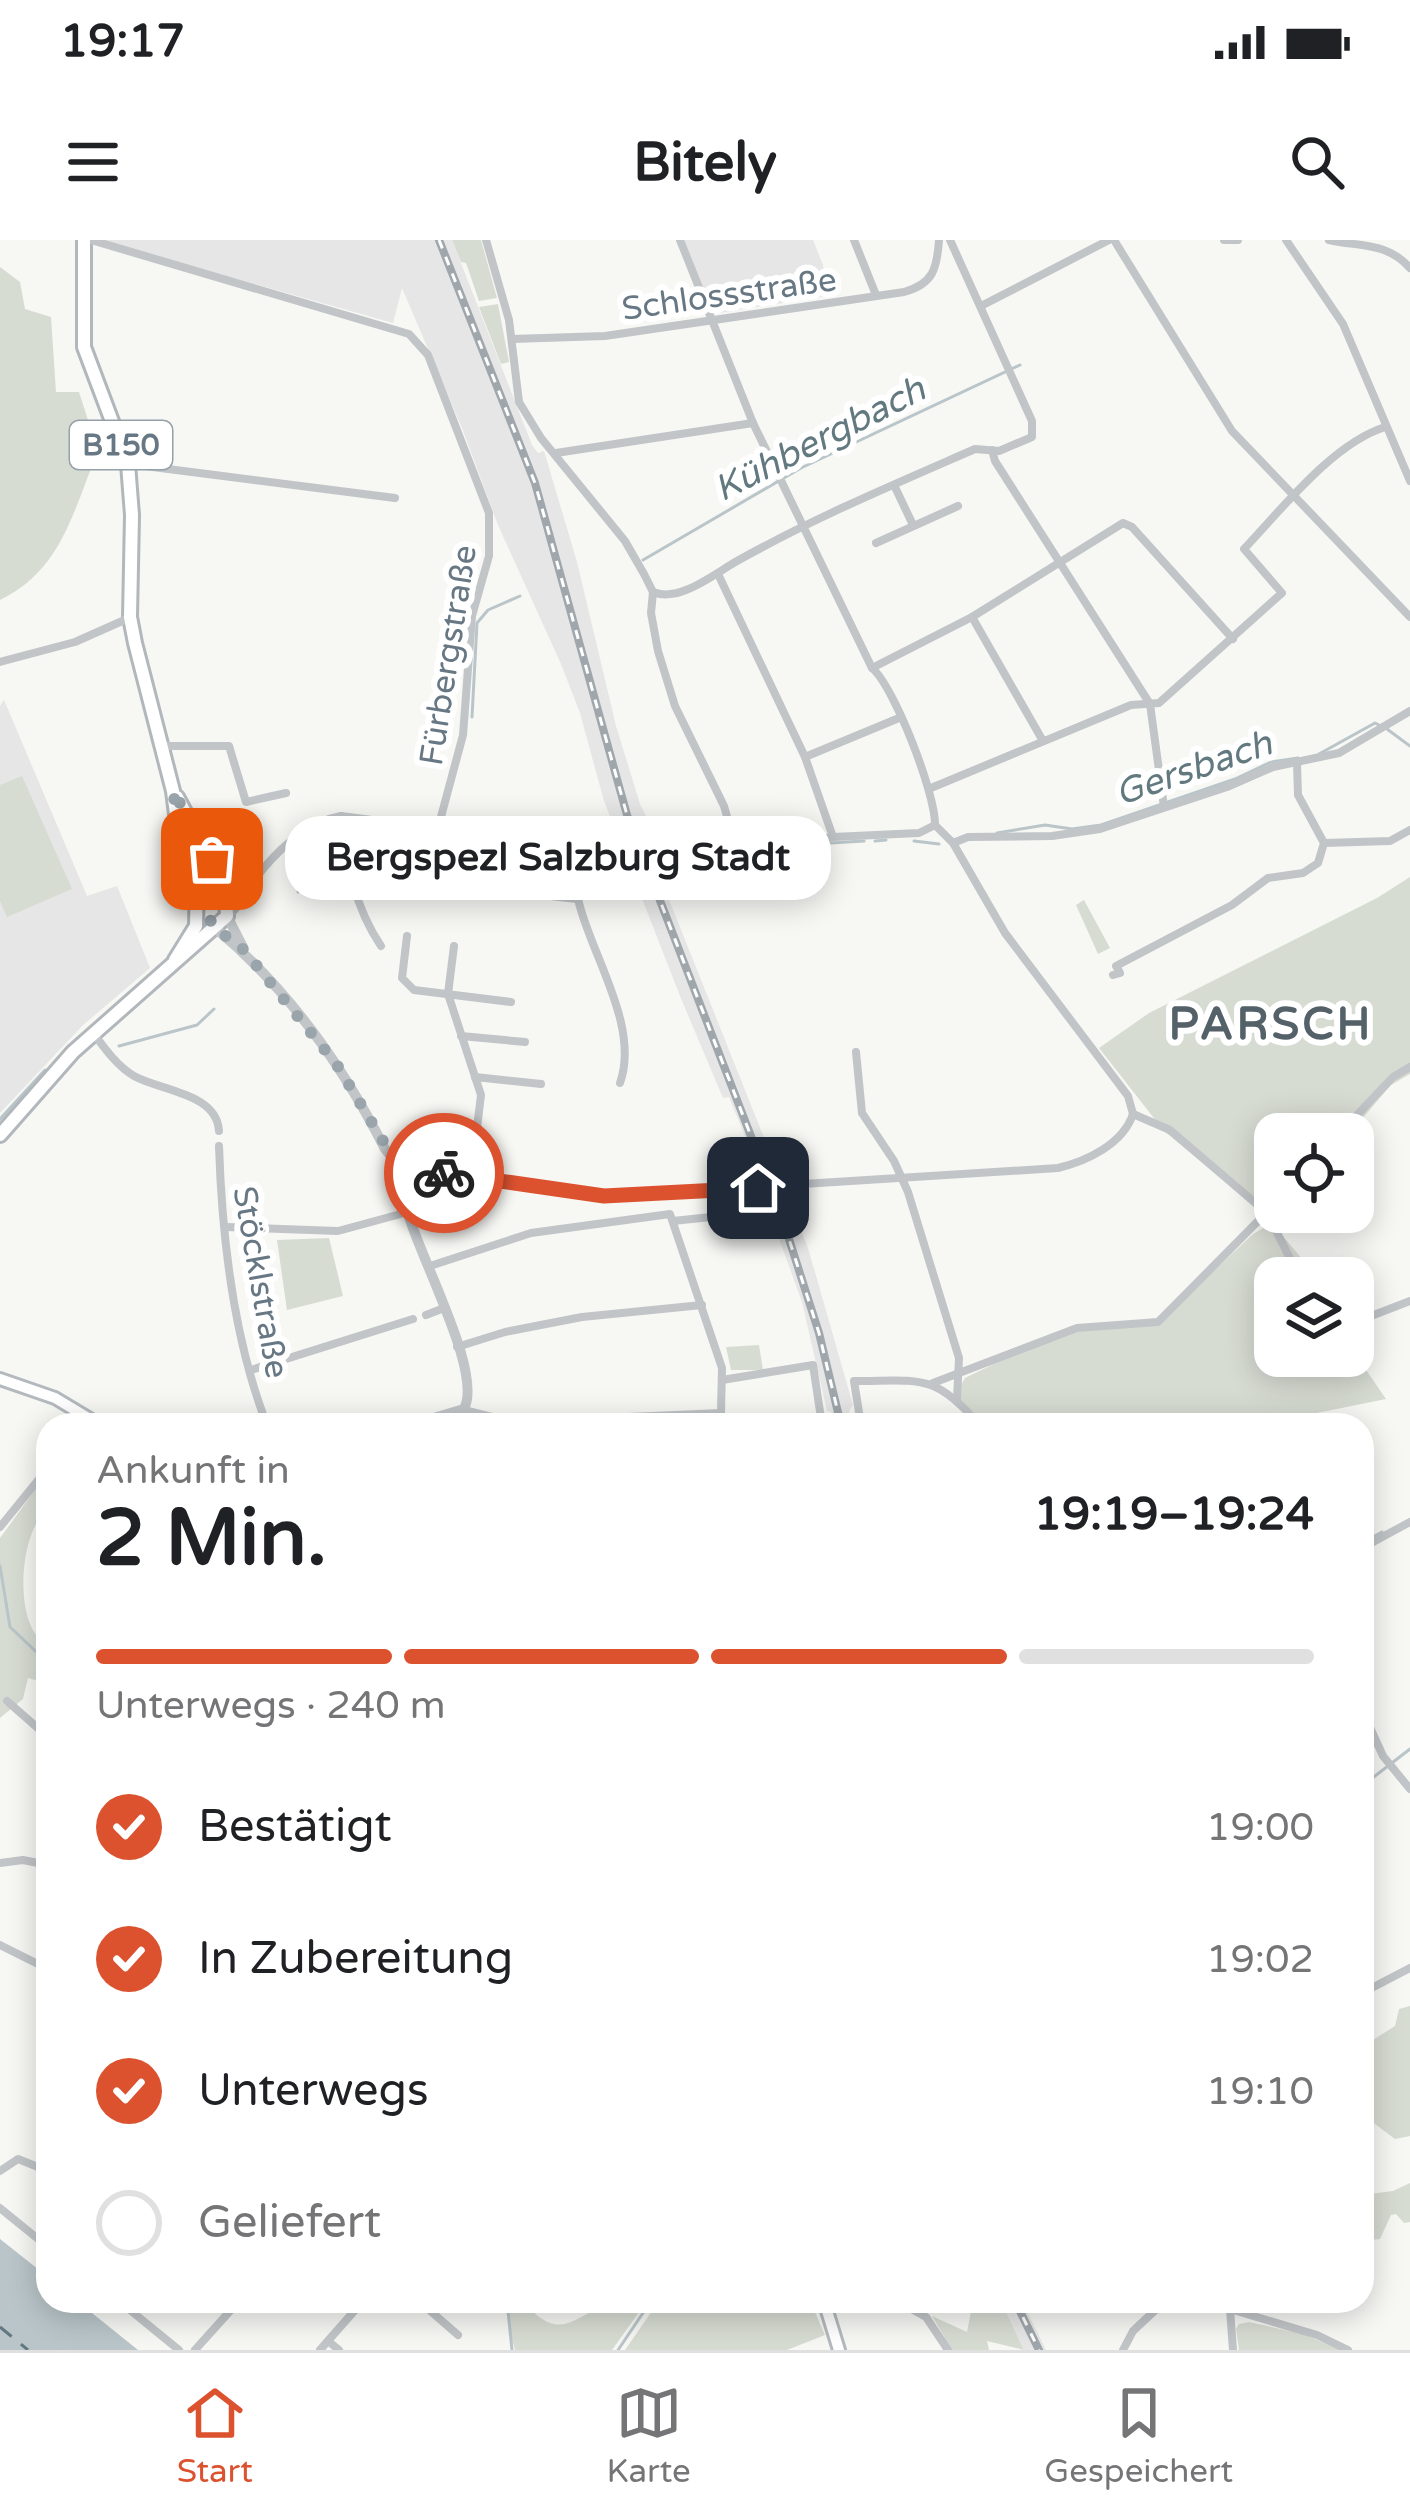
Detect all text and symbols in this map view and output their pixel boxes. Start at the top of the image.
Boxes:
text: 19:17 [60,15,185,69]
icon: menu [60,129,126,195]
icon: search [1284,129,1350,195]
text: Bitely [633,130,777,195]
street label: Schlossstraße [619,260,839,329]
water label: Kühbergbach [707,367,933,511]
road number: B150 [70,421,172,469]
street label: Fürbergstraße [412,542,485,768]
water label: Gersbach [1110,721,1278,815]
pin [161,808,263,910]
callout: Bergspezl Salzburg Stadt [284,817,830,901]
icon: bag [179,826,245,892]
text: Bergspezl Salzburg Stadt [326,834,790,881]
district label: PARSCH [1169,998,1373,1052]
courier [384,1113,504,1233]
map controls [1254,1113,1374,1377]
button: locate [1254,1113,1374,1233]
pin [707,1137,809,1239]
icon: bike [411,1140,477,1206]
icon: home [725,1155,791,1221]
street label: Stöcklstraße [224,1183,297,1381]
button: layers [1254,1257,1374,1377]
text: Ankunft in [96,1447,290,1494]
text: 19:19–19:24 [1034,1488,1314,1542]
text: 2 Min. [96,1492,327,1586]
text: Unterwegs · 240 m [96,1682,446,1729]
icon: check [96,1794,162,1860]
text: Bestätigt [198,1800,392,1854]
text: 19:00 [1206,1804,1314,1851]
icon: check [96,1926,162,1992]
text: In Zubereitung [198,1932,513,1986]
text: 19:02 [1206,1936,1314,1983]
icon: check [96,2058,162,2124]
text: Unterwegs [198,2064,429,2118]
text: 19:10 [1206,2068,1314,2115]
text: Geliefert [198,2196,381,2250]
tab: Start [177,2380,253,2491]
tab: Karte [606,2380,691,2491]
tab: Gespeichert [1044,2380,1233,2491]

